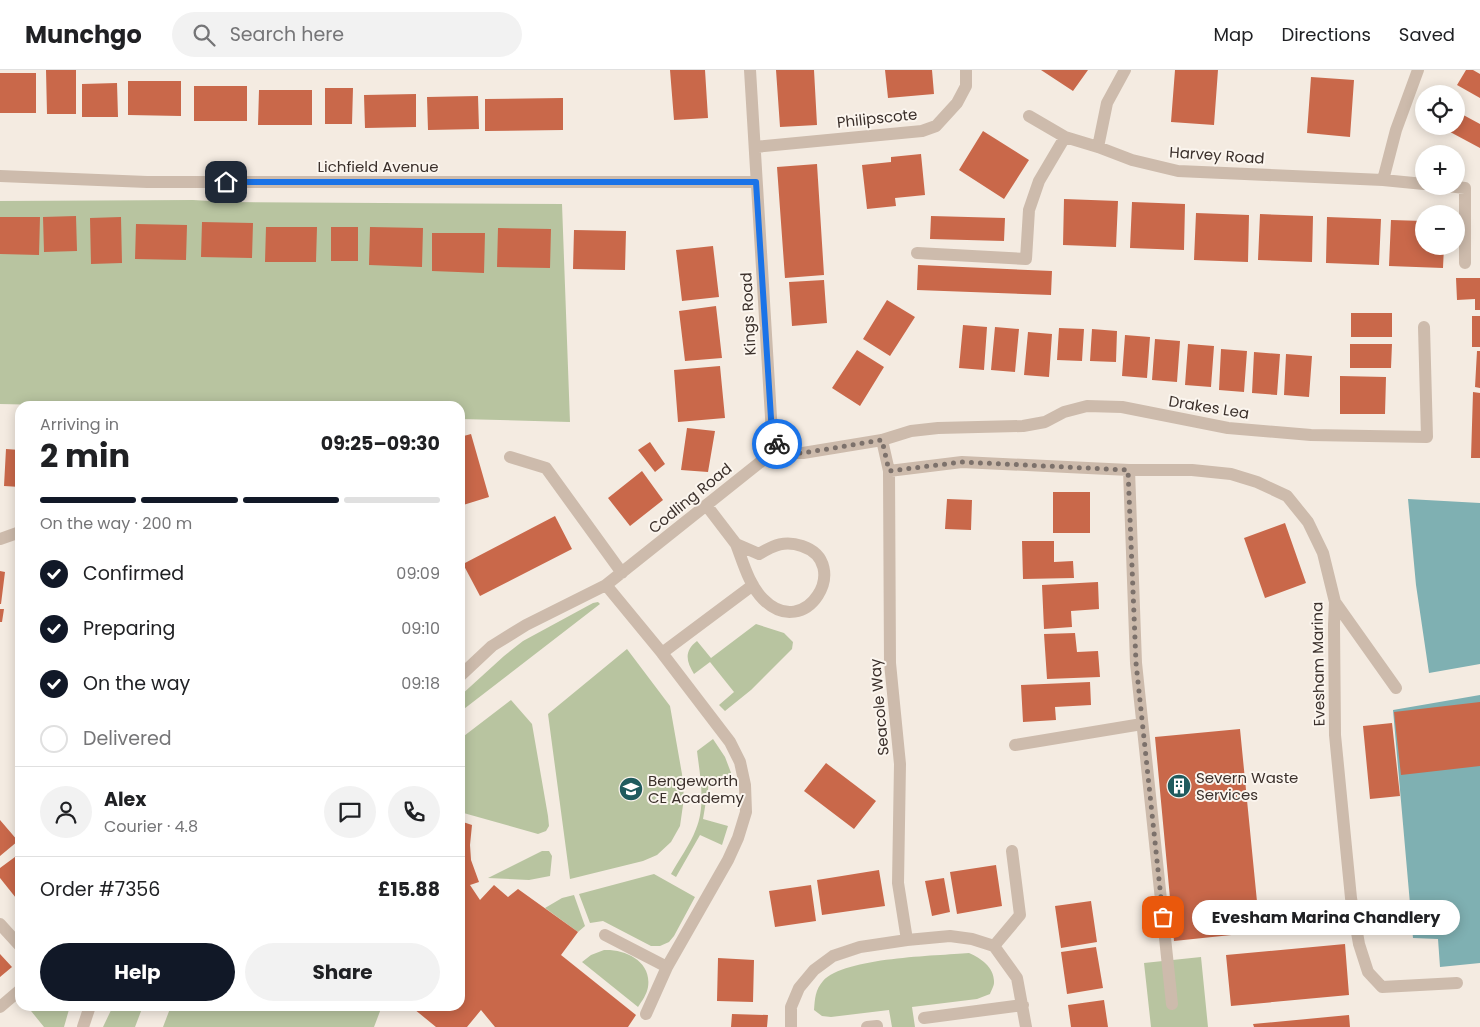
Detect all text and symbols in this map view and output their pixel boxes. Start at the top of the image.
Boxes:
search box [172,12,522,57]
text: Munchgo [25,18,142,51]
icon: search [190,21,218,49]
text: Search here [230,21,344,48]
text: Map [1214,22,1253,47]
text: Directions [1281,22,1371,47]
text: Saved [1399,22,1455,47]
map controls [1415,85,1465,255]
button: locate [1415,85,1465,135]
street label: Philipscote [836,103,918,133]
street label: Harvey Road [1169,141,1265,169]
button: + [1415,145,1465,195]
street label: Lichfield Avenue [318,156,438,177]
pin [205,161,247,203]
icon: home [212,168,240,196]
button: − [1415,205,1465,255]
street label: Kings Road [735,272,761,356]
street label: Drakes Lea [1167,390,1251,424]
text: Arriving in [40,413,119,436]
courier [752,419,802,469]
text: 09:25–09:30 [321,430,440,457]
icon: bike [763,430,791,458]
text: 2 min [40,433,130,478]
street label: Codling Road [644,458,736,538]
text: On the way · 200 m [40,512,192,535]
icon: check [40,560,68,588]
text: Confirmed [83,560,184,587]
text: 09:09 [396,562,440,585]
street label: Evesham Marina [1306,602,1330,726]
icon: check [40,615,68,643]
text: Preparing [83,615,175,642]
text: 09:10 [401,617,440,640]
street label: Seacole Way [864,657,894,756]
icon: check [40,670,68,698]
text: On the way [83,670,190,697]
text: 09:18 [401,672,440,695]
text: Delivered [83,725,172,752]
place label: Severn Waste Services [1196,767,1298,805]
place label: Bengeworth CE Academy [648,770,745,808]
building icon: Severn Waste Services [1166,773,1192,799]
school or university icon: Bengeworth CE Academy [618,776,644,802]
button: person [40,786,92,838]
text: Alex [104,786,146,813]
button: chat [324,786,376,838]
button: phone [388,786,440,838]
text: Courier · 4.8 [104,815,198,838]
text: Order #7356 [40,876,160,903]
text: £15.88 [378,876,440,903]
pin [1142,896,1184,938]
callout: Evesham Marina Chandlery [1193,900,1460,934]
icon: bag [1149,903,1177,931]
text: Evesham Marina Chandlery [1212,906,1440,929]
button: Help [40,943,235,1001]
button: Share [245,943,440,1001]

